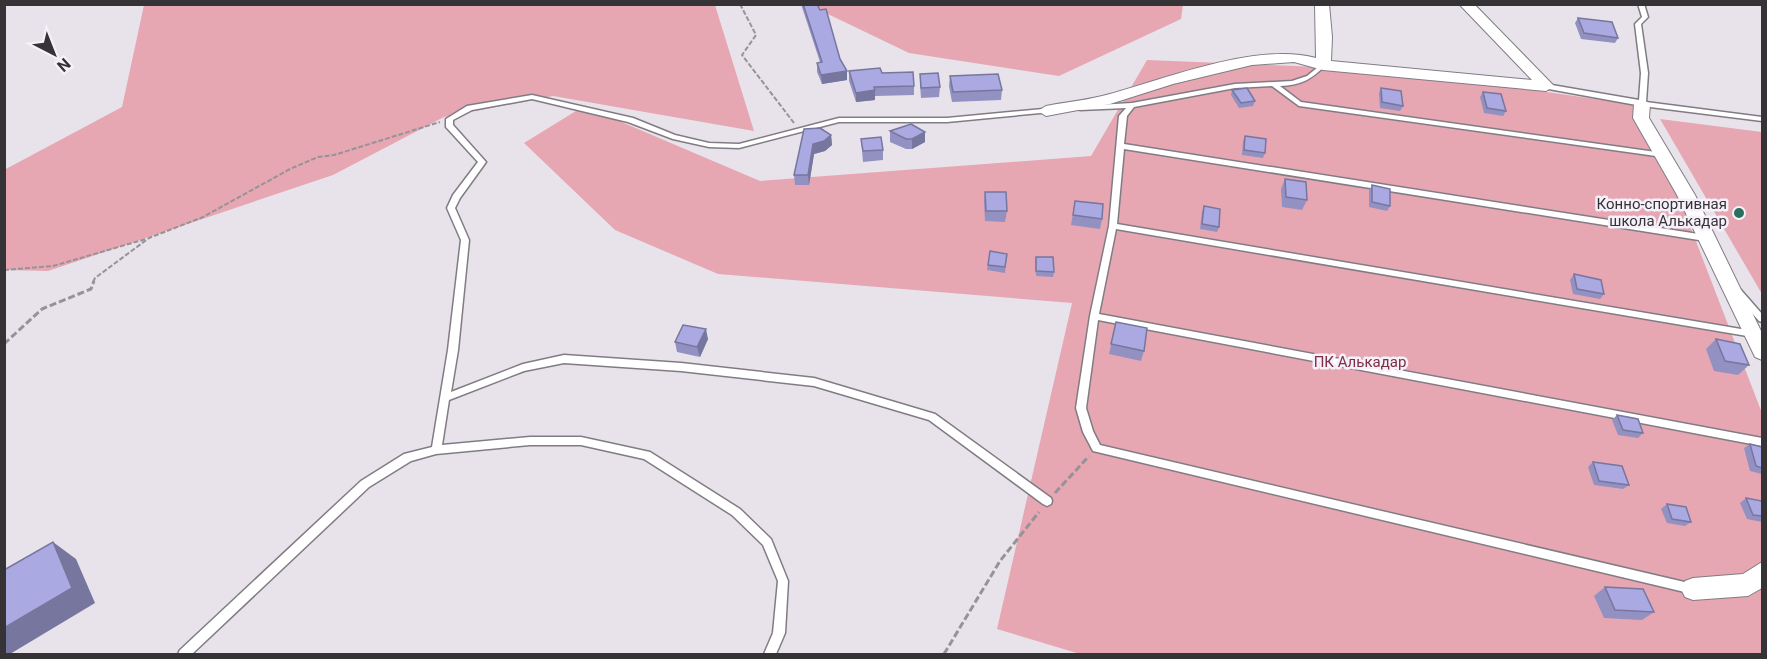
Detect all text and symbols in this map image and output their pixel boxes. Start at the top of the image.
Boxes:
north arrow [24,24,84,84]
text: N [53,54,74,76]
place label: Конно-спортивная школа Алькадар [1597,195,1727,230]
marker: Конно-спортивная школа Алькадар [1732,206,1746,220]
park label: ПК Алькадар [1314,353,1406,371]

